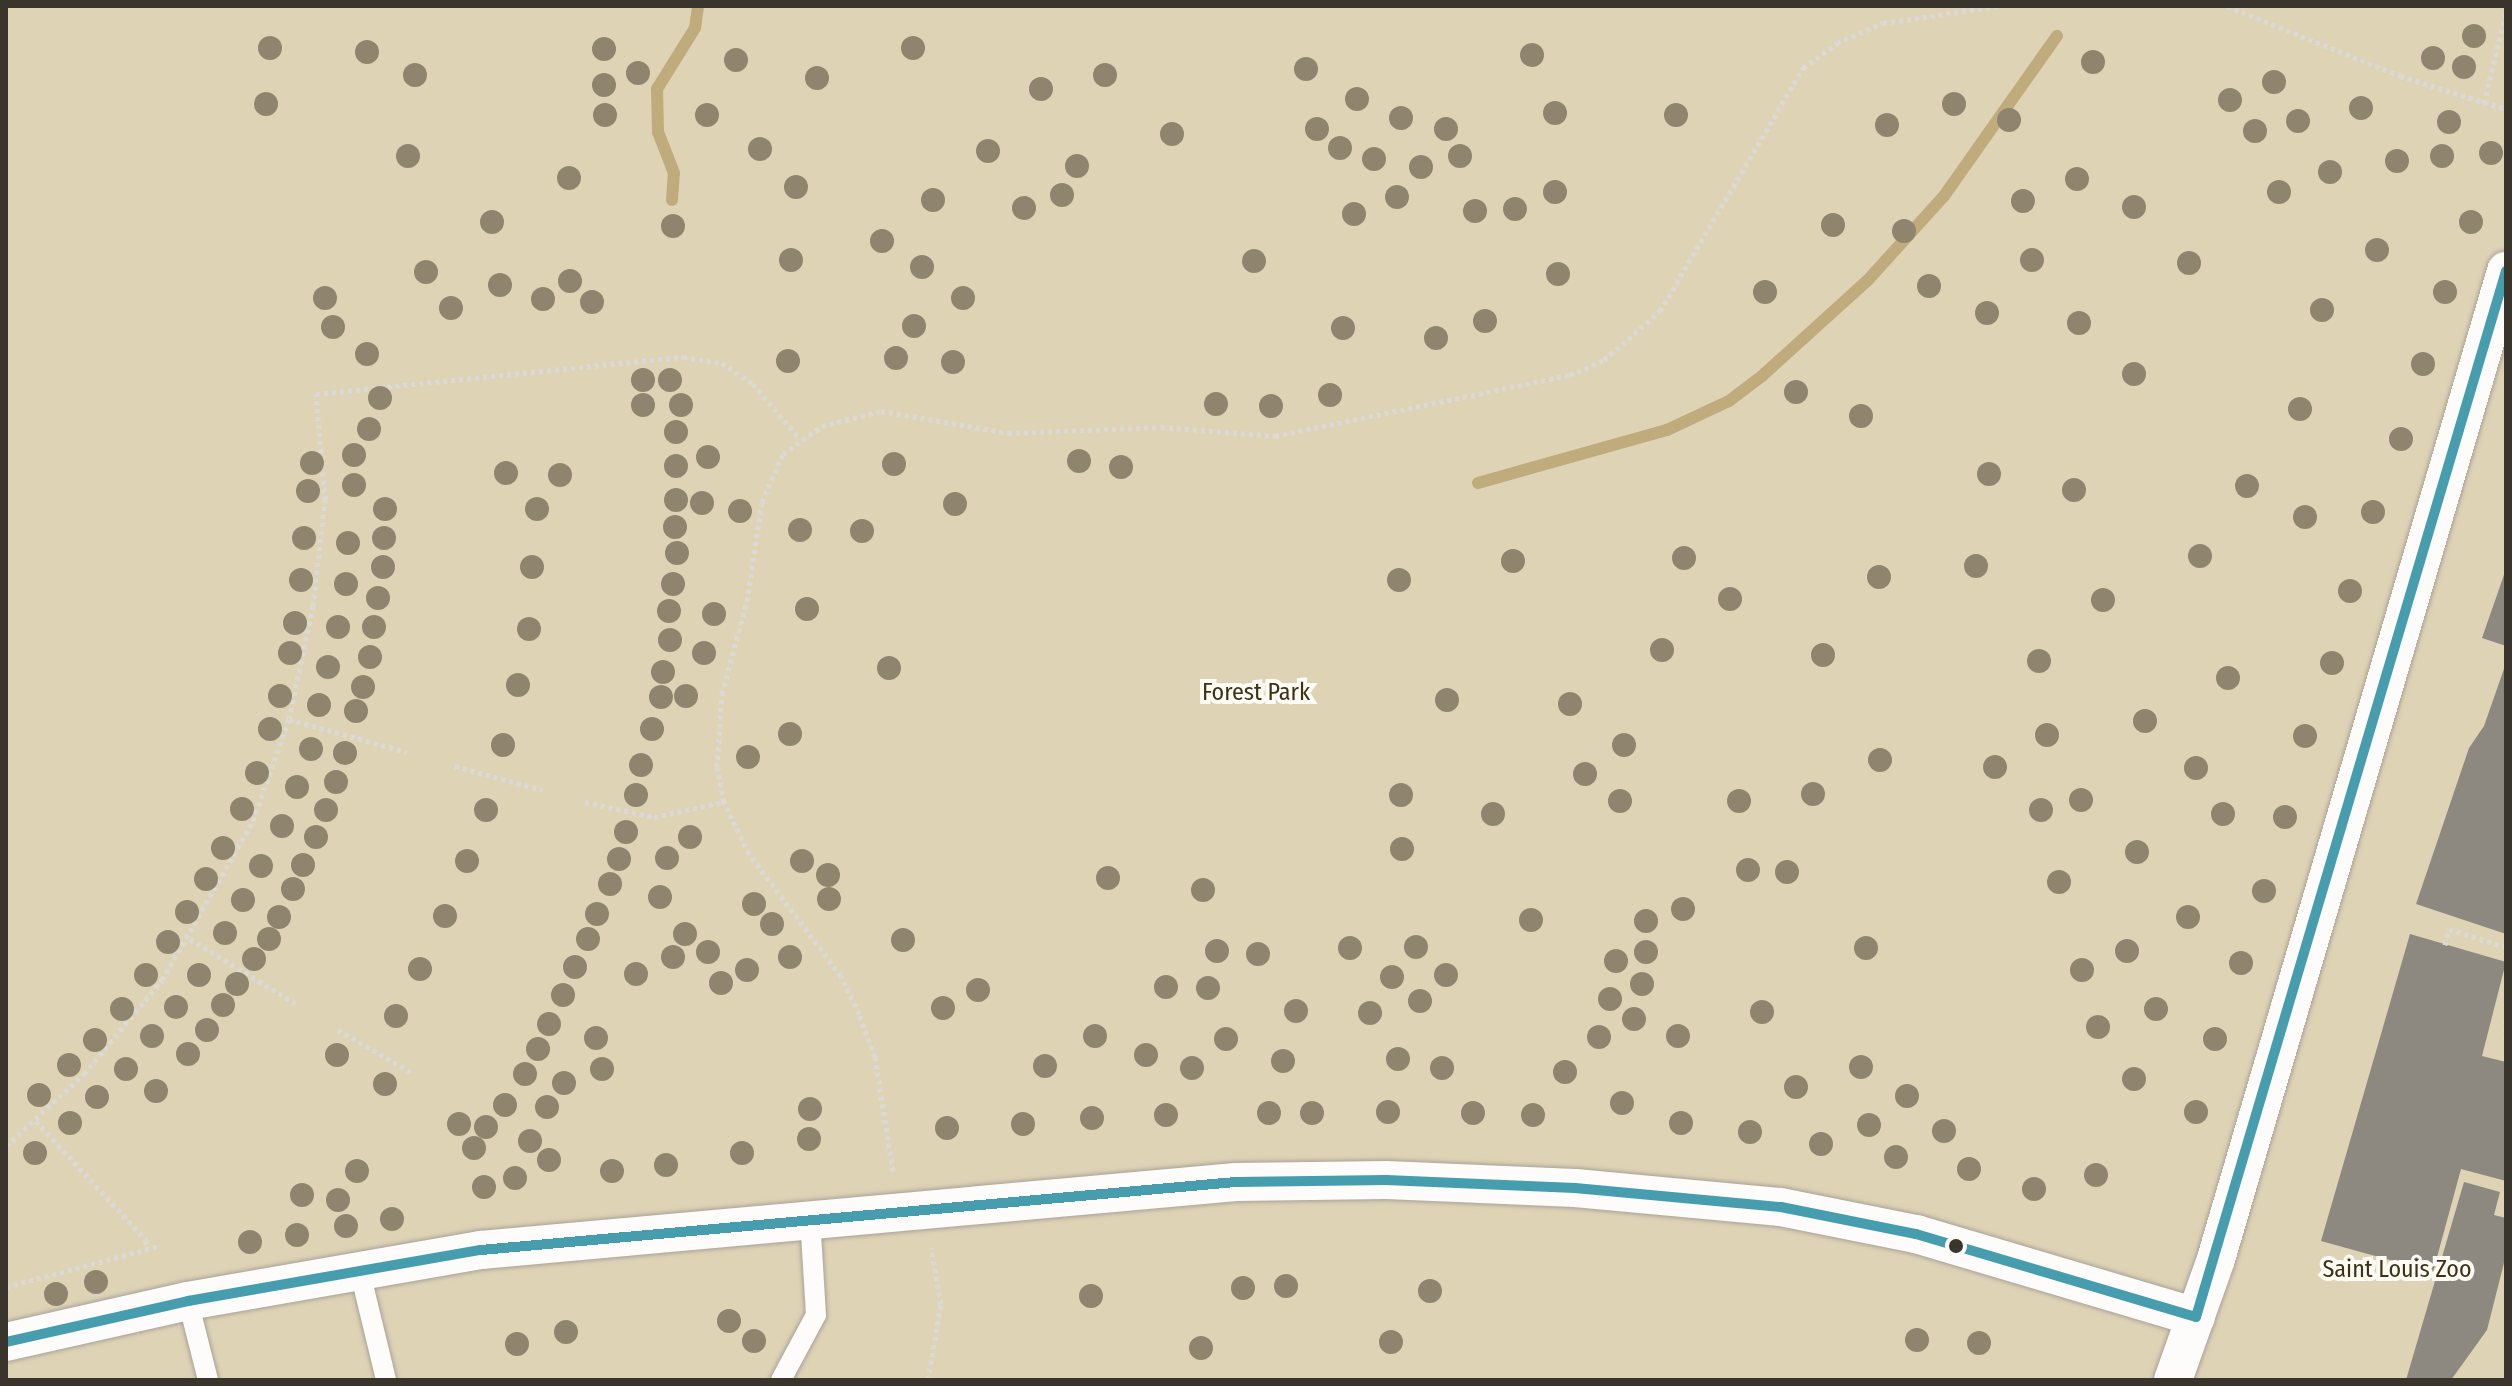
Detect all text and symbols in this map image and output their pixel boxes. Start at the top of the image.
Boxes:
park label: Forest Park [1202,679,1310,707]
unlabelled marker [1948,1238,1964,1254]
park label: Saint Louis Zoo [2322,1256,2472,1284]

